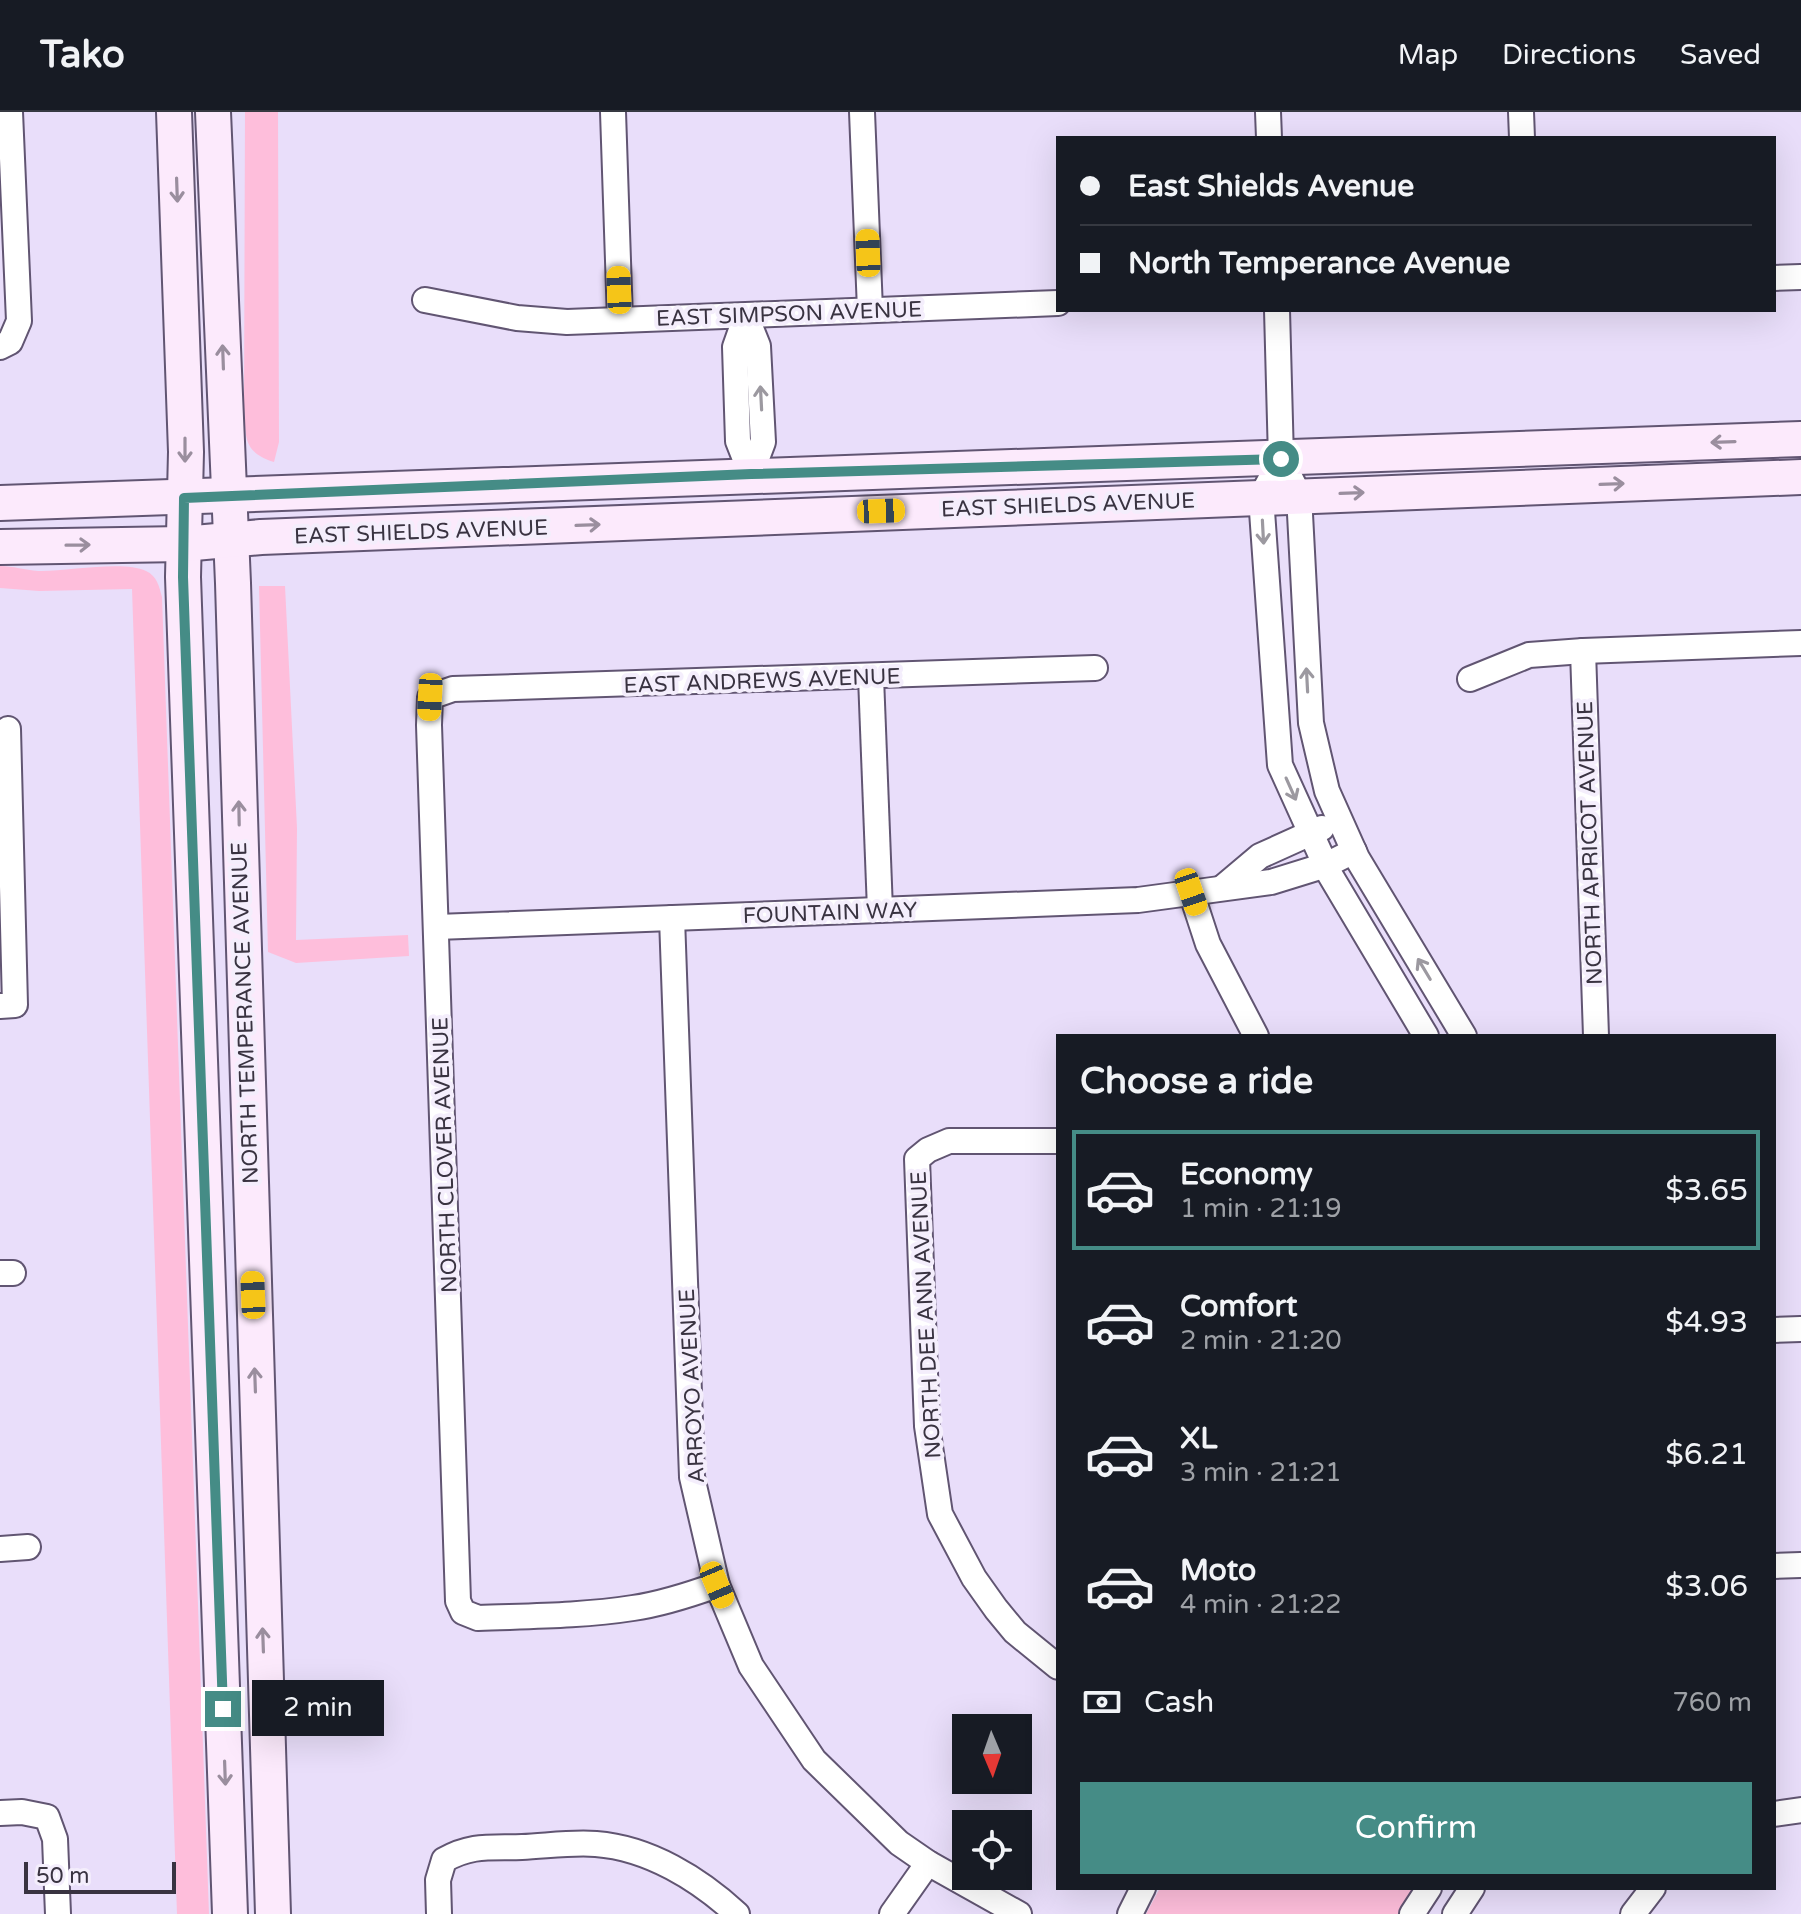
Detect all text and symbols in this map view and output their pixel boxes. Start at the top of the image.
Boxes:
text: Tako [40,32,125,78]
text: Map [1398,38,1458,72]
text: Directions [1502,38,1636,72]
text: Saved [1680,38,1761,72]
text: East Shields Avenue [1128,168,1414,205]
one-way arrow [169,176,185,203]
car [855,229,881,277]
text: North Temperance Avenue [1128,245,1510,282]
car [606,266,632,314]
street label: EAST SIMPSON AVENUE [656,296,922,332]
one-way arrow [216,344,231,371]
one-way arrow [753,385,768,412]
one-way arrow [1710,434,1737,449]
one-way arrow [177,436,193,463]
route start [1263,441,1299,477]
one-way arrow [1598,476,1624,491]
one-way arrow [1338,486,1365,501]
street label: EAST SHIELDS AVENUE [940,488,1196,522]
car [857,498,905,524]
street label: EAST SHIELDS AVENUE [293,515,549,549]
one-way arrow [574,518,601,533]
one-way arrow [1256,518,1271,545]
one-way arrow [64,538,91,553]
street label: EAST ANDREWS AVENUE [623,663,901,699]
one-way arrow [1300,667,1315,694]
car [417,672,443,722]
street label: NORTH APRICOT AVENUE [1572,700,1608,986]
one-way arrow [1284,776,1299,801]
one-way arrow [231,800,246,827]
street label: NORTH TEMPERANCE AVENUE [226,841,264,1184]
car [1172,865,1210,919]
street label: FOUNTAIN WAY [742,897,918,929]
one-way arrow [1415,958,1431,981]
street label: NORTH CLOVER AVENUE [427,1016,463,1293]
text: Choose a ride [1080,1060,1313,1103]
icon: car [1084,1154,1156,1226]
text: Economy [1180,1156,1313,1193]
street label: NORTH DEE ANN AVENUE [905,1171,947,1459]
text: $3.65 [1665,1172,1748,1209]
text: 1 min · 21:19 [1180,1193,1342,1224]
car [240,1271,266,1319]
icon: car [1084,1286,1156,1358]
street label: ARROYO AVENUE [674,1288,710,1484]
text: Comfort [1180,1288,1298,1325]
text: $4.93 [1665,1304,1748,1341]
text: 2 min · 21:20 [1180,1325,1342,1356]
one-way arrow [248,1367,263,1394]
icon: car [1084,1418,1156,1490]
text: XL [1180,1420,1217,1457]
text: $6.21 [1665,1436,1748,1473]
text: 3 min · 21:21 [1180,1457,1342,1488]
icon: car [1084,1550,1156,1622]
text: Moto [1180,1552,1256,1589]
car [697,1558,737,1612]
text: $3.06 [1665,1568,1748,1605]
text: 4 min · 21:22 [1180,1589,1342,1620]
one-way arrow [256,1627,271,1654]
icon: cash [1080,1680,1124,1724]
callout: 2 min [251,1681,383,1737]
text: Cash [1144,1684,1214,1721]
text: 760 m [1672,1687,1752,1718]
route end [205,1691,241,1727]
text: 2 min [283,1692,353,1723]
north arrow [952,1714,1032,1794]
map controls [952,1714,1032,1890]
one-way arrow [218,1759,233,1786]
button: Confirm [1080,1782,1752,1874]
button: locate [952,1810,1032,1890]
scale bar [24,1858,176,1894]
text: 50 m [36,1863,90,1889]

